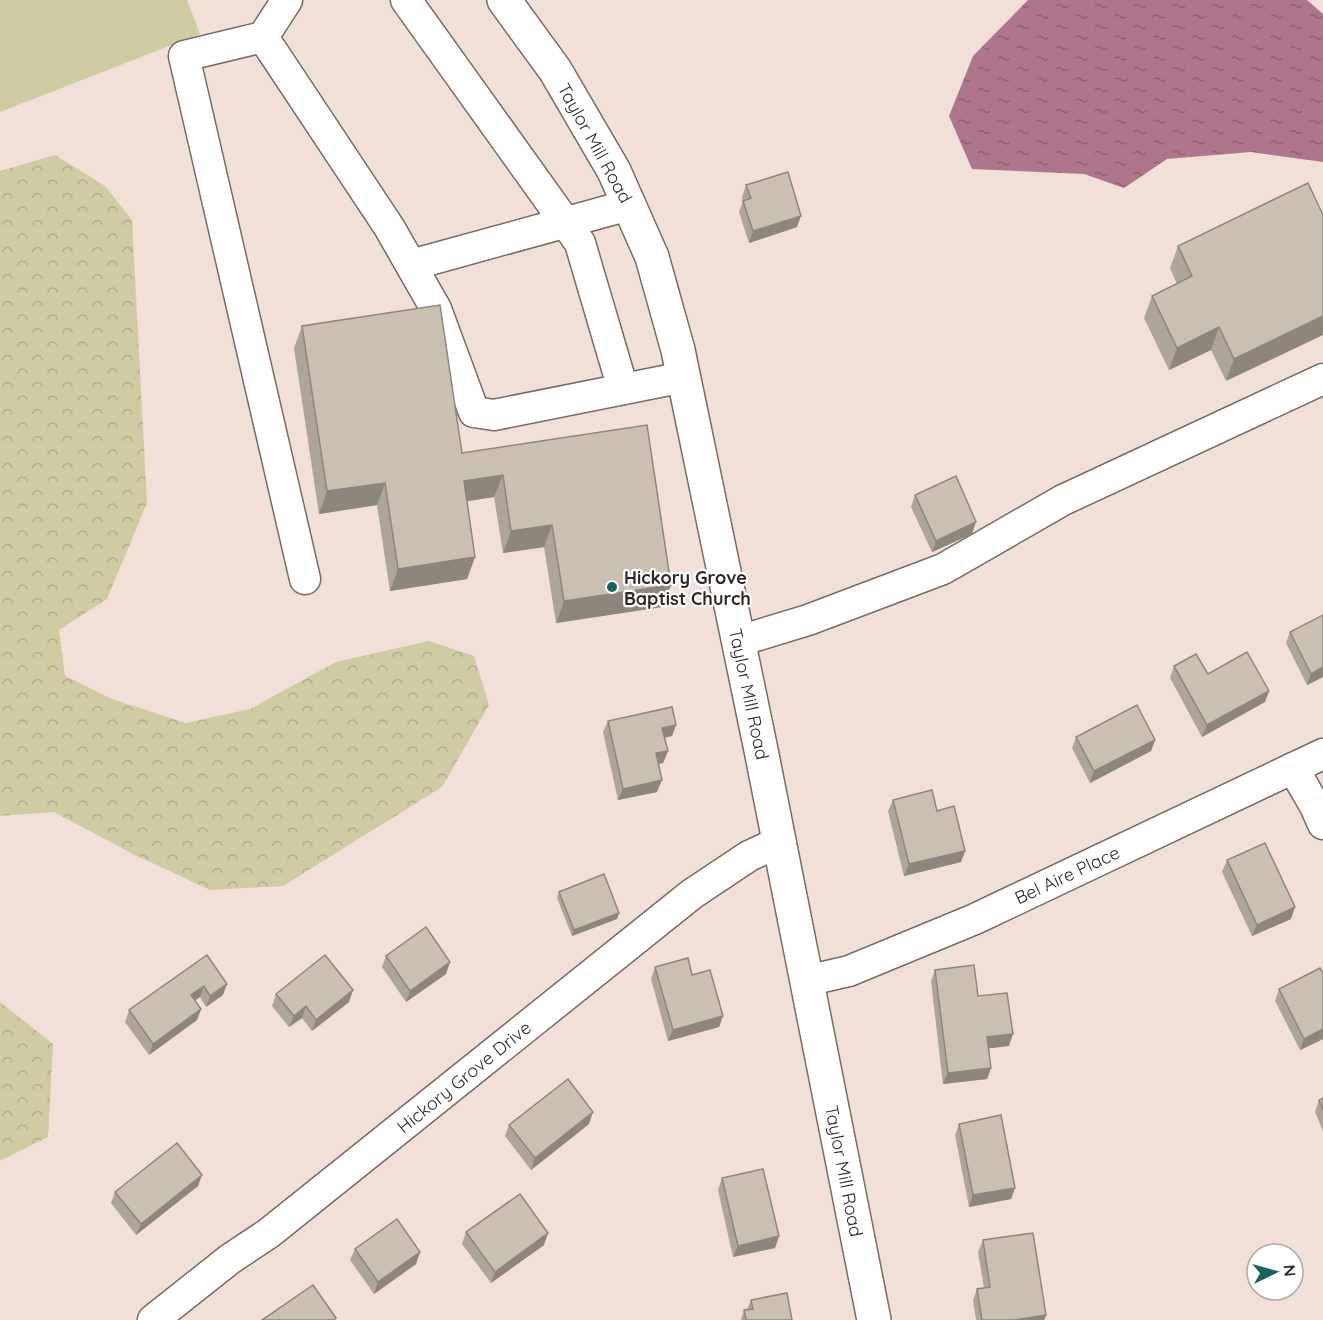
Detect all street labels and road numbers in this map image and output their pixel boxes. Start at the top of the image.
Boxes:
street label: Taylor Mill Road [553,79,637,207]
street label: Taylor Mill Road [724,626,774,762]
street label: Bel Aire Place [1011,841,1123,909]
street label: Hickory Grove Drive [392,1016,536,1138]
street label: Taylor Mill Road [820,1103,868,1239]

